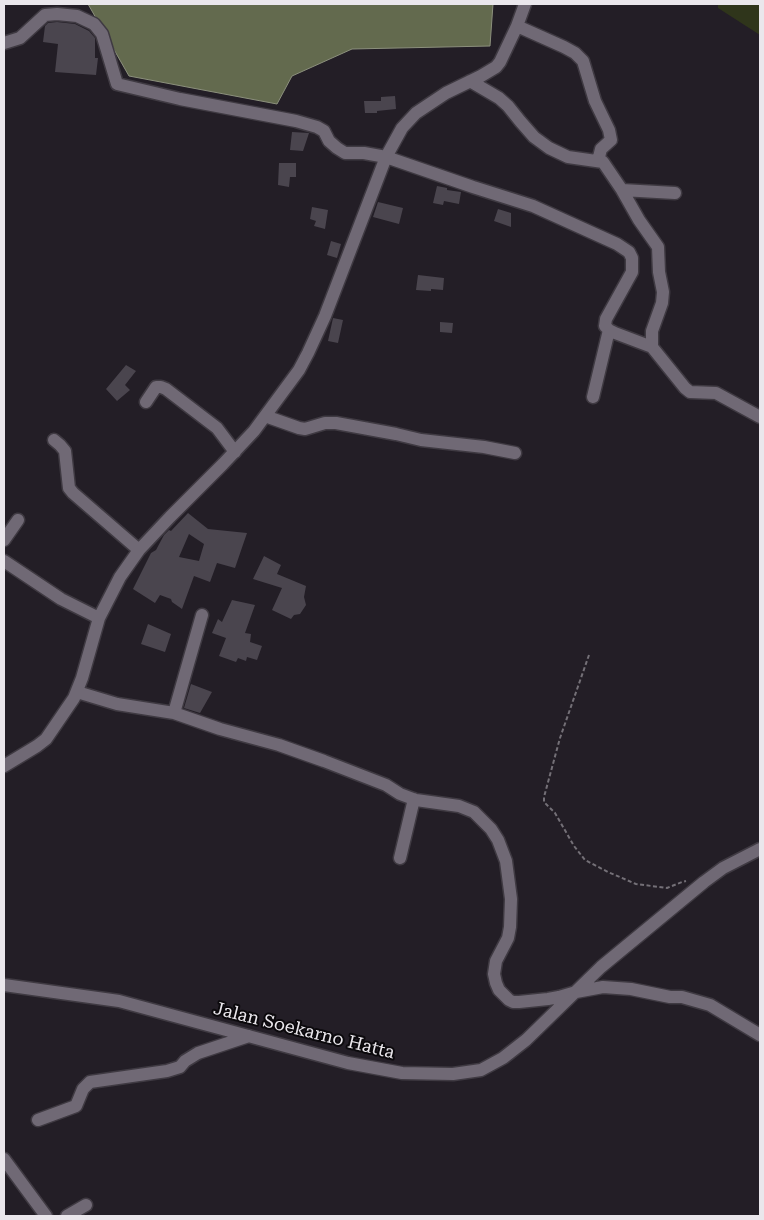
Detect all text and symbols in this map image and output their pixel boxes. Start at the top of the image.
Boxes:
street label: Jalan Soekarno Hatta [211,998,397,1064]

